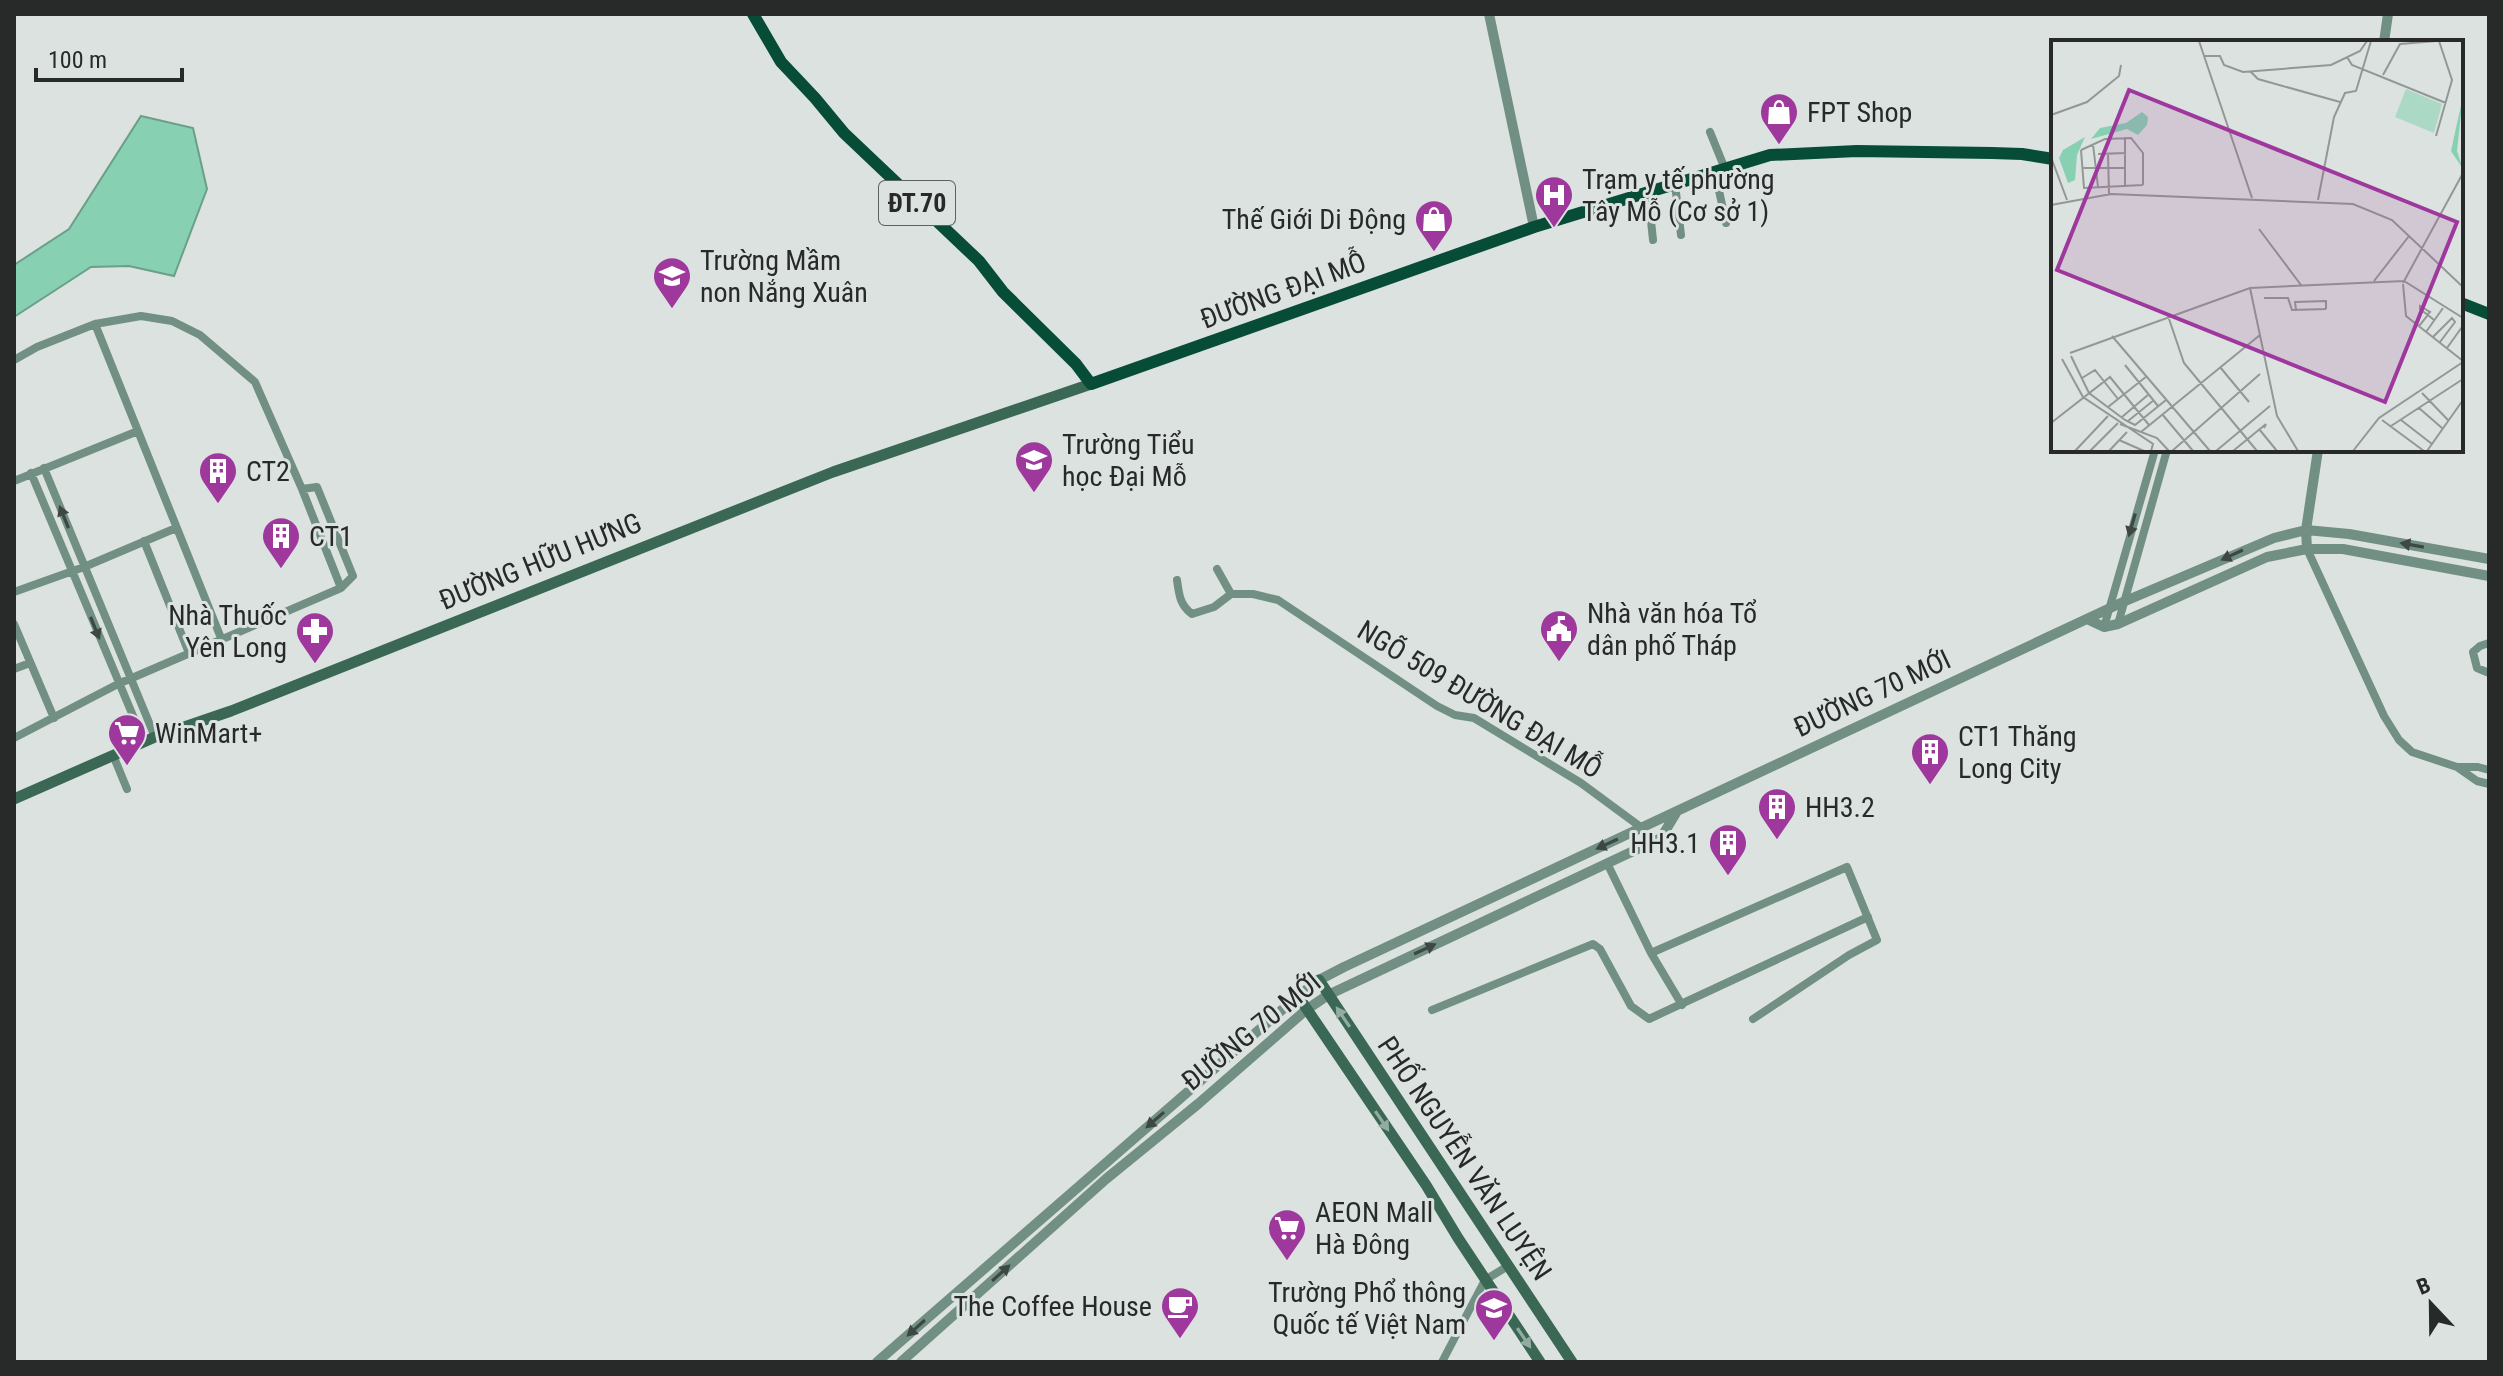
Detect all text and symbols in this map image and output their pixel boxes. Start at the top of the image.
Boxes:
scale bar [36,32,182,82]
inset map [2051,40,2463,452]
text: 100 m [48,46,107,74]
shop icon: FPT Shop [1758,91,1800,146]
place label: FPT Shop [1807,96,1912,129]
place label: Trạm y tế phường Tây Mỗ (Cơ sở 1) [1582,163,1775,228]
hospital icon: Trạm y tế phường Tây Mỗ (Cơ sở 1) [1533,174,1575,229]
road number: ĐT.70 [879,181,955,225]
shop icon: Thế Giới Di Động [1413,198,1455,253]
place label: Thế Giới Di Động [1222,203,1406,236]
street label: ĐƯỜNG ĐẠI MỖ [1195,242,1371,336]
place label: Trường Mầm non Nắng Xuân [700,244,868,309]
school or university icon: Trường Mầm non Nắng Xuân [651,255,693,310]
place label: Trường Tiểu học Đại Mỗ [1062,428,1194,493]
school or university icon: Trường Tiểu học Đại Mỗ [1013,439,1055,494]
building icon: CT2 [197,450,239,505]
place label: CT2 [246,455,290,488]
one-way arrow [57,505,70,529]
street label: ĐƯỜNG HỮU HƯNG [434,506,646,617]
one-way arrow [2125,513,2138,537]
building icon: CT1 [260,515,302,570]
place label: CT1 [309,520,353,553]
one-way arrow [2399,539,2424,551]
one-way arrow [2220,548,2244,562]
place label: Nhà văn hóa Tổ dân phố Tháp [1587,597,1757,662]
place label: Nhà Thuốc Yên Long [168,599,287,664]
public building icon: Nhà văn hóa Tổ dân phố Tháp [1538,608,1580,663]
pharmacy icon: Nhà Thuốc Yên Long [294,610,336,665]
street label: NGÕ 509 ĐƯỜNG ĐẠI MỖ [1352,611,1609,785]
one-way arrow [89,616,102,640]
street label: ĐƯỜNG 70 MỚI [1789,643,1956,744]
supermarket icon: WinMart+ [106,712,148,767]
place label: WinMart+ [155,717,262,750]
place label: CT1 Thăng Long City [1958,720,2077,785]
building icon: CT1 Thăng Long City [1909,731,1951,786]
building icon: HH3.2 [1756,786,1798,841]
place label: HH3.2 [1805,791,1875,824]
building icon: HH3.1 [1707,822,1749,877]
place label: HH3.1 [1630,827,1700,860]
one-way arrow [1595,838,1618,851]
one-way arrow [1413,942,1437,956]
street label: ĐƯỜNG 70 MỚI [1175,965,1327,1097]
one-way arrow [1335,1007,1350,1028]
street label: PHỐ NGUYỄN VĂN LUYỆN [1371,1029,1560,1286]
one-way arrow [1374,1110,1389,1131]
one-way arrow [1145,1111,1164,1129]
place label: AEON Mall Hà Đông [1315,1196,1433,1261]
supermarket icon: AEON Mall Hà Đông [1266,1207,1308,1262]
north arrow [2391,1264,2471,1344]
one-way arrow [990,1265,1010,1282]
text: B [2413,1272,2434,1300]
place label: Trường Phổ thông Quốc tế Việt Nam [1268,1276,1466,1341]
cafe icon: The Coffee House [1159,1285,1201,1340]
school or university icon: Trường Phổ thông Quốc tế Việt Nam [1473,1287,1515,1342]
place label: The Coffee House [954,1290,1152,1323]
one-way arrow [907,1318,926,1336]
one-way arrow [1516,1328,1531,1349]

